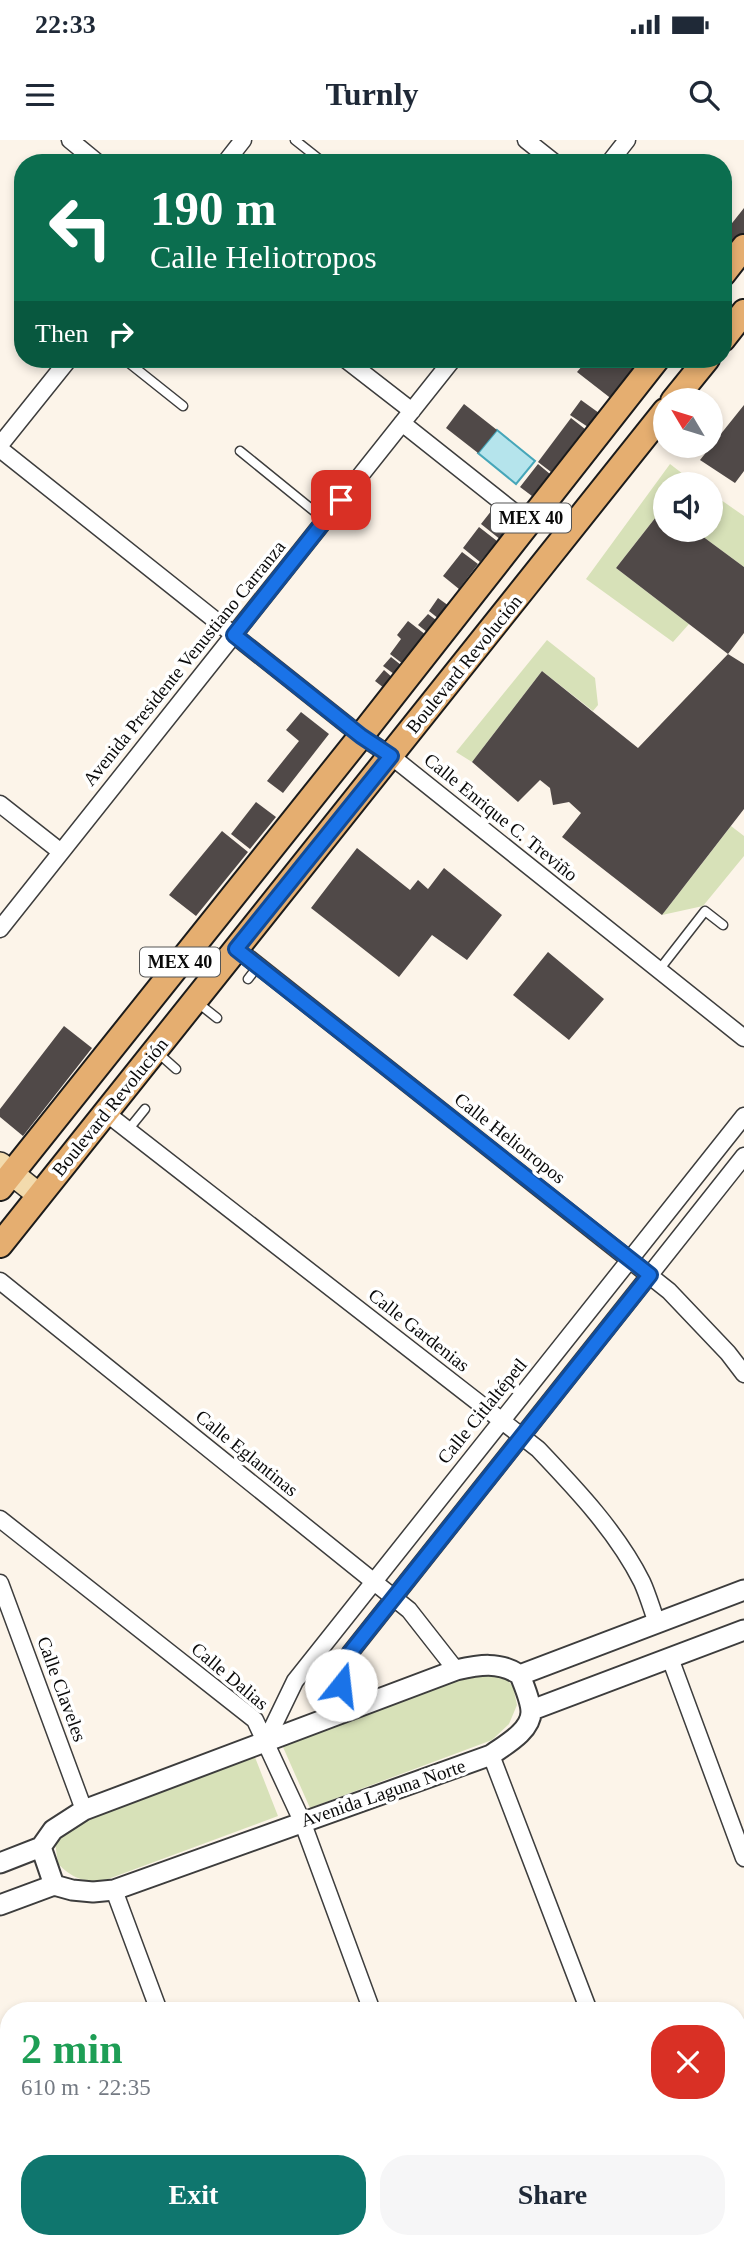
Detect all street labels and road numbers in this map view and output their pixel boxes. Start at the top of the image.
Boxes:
road number: MEX 40 [491,504,571,532]
street label: Avenida Presidente Venustiano Carranza [79,536,290,790]
street label: Boulevard Revolución [402,590,526,737]
street label: Calle Enrique C. Treviño [420,749,582,885]
road number: MEX 40 [140,948,220,976]
street label: Boulevard Revolución [48,1033,172,1180]
street label: Calle Heliotropos [451,1088,569,1188]
street label: Calle Gardenias [365,1284,473,1376]
street label: Calle Citlaltépetl [433,1354,531,1468]
street label: Calle Eglantinas [192,1405,302,1501]
street label: Calle Claveles [33,1634,91,1744]
street label: Calle Dalias [187,1638,273,1714]
street label: Avenida Laguna Norte [298,1755,468,1831]

